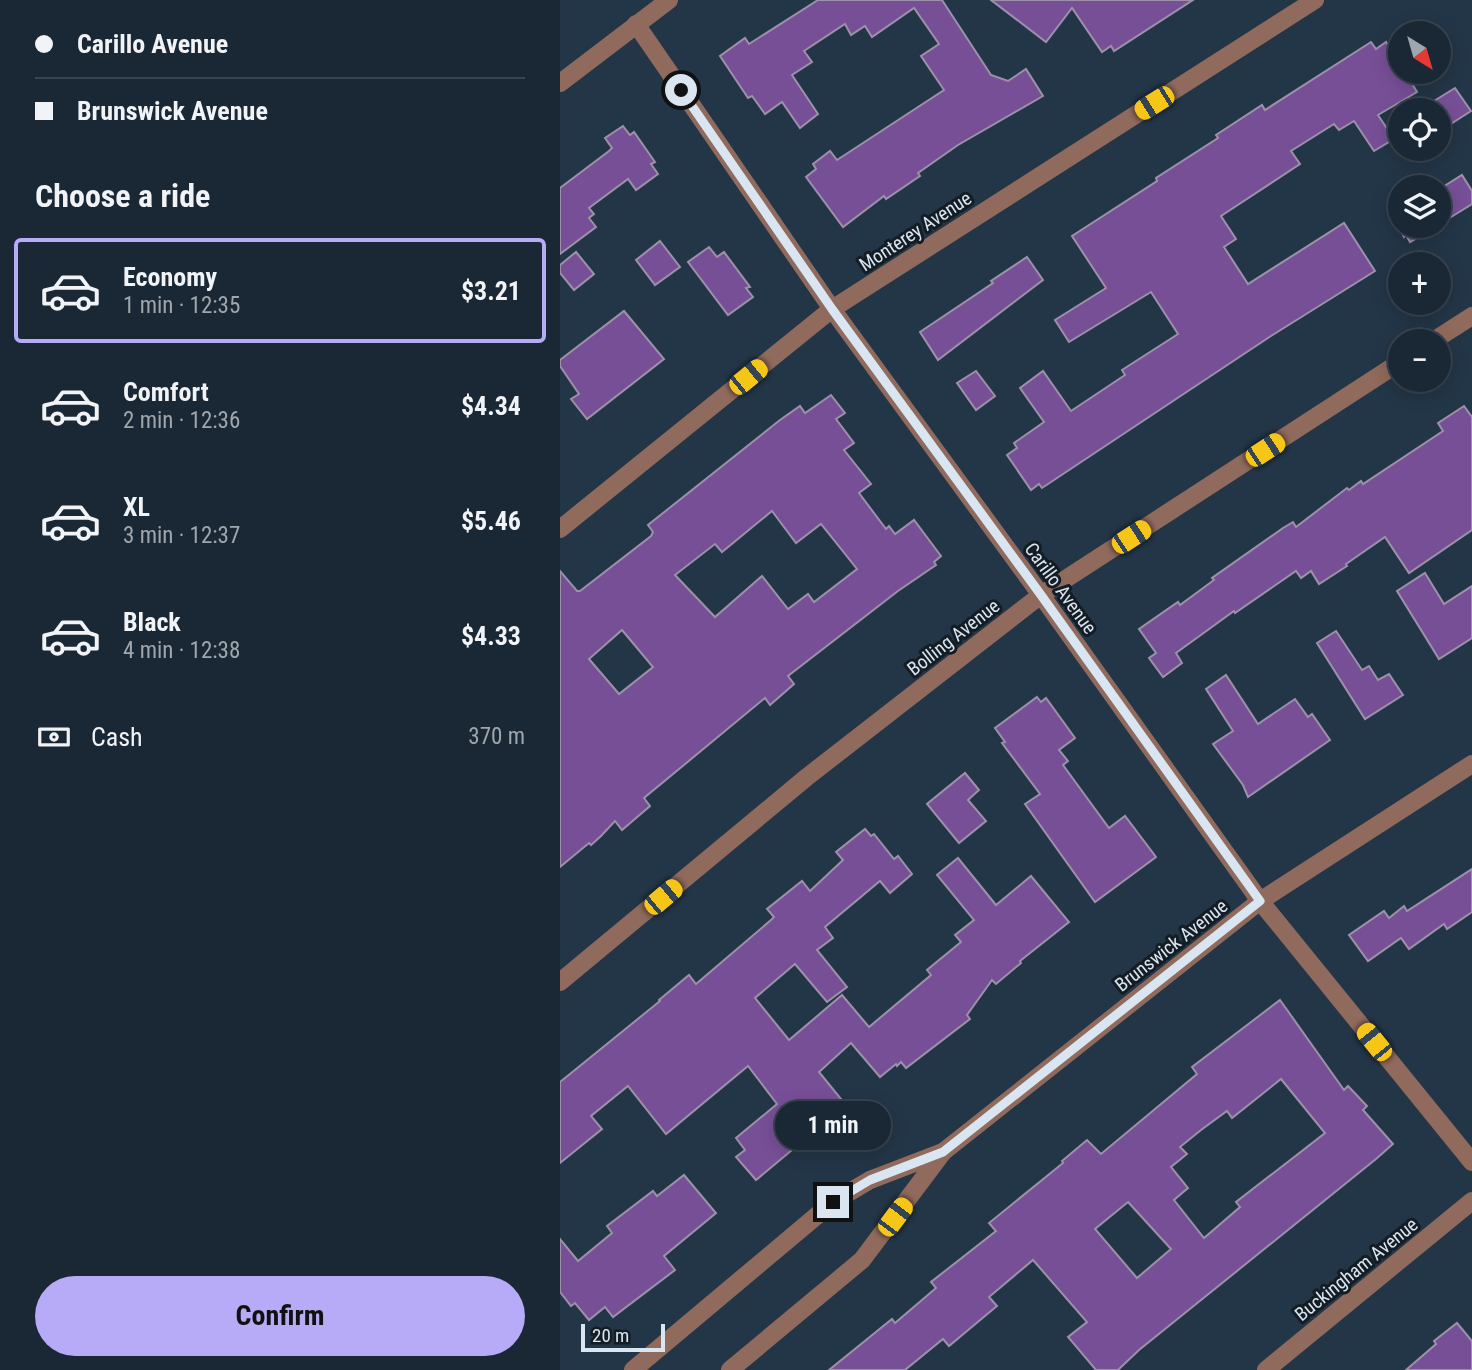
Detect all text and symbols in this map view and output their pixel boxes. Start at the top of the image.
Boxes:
north arrow [1388,21,1451,84]
map controls [1388,21,1451,392]
text: Carillo Avenue [77,29,228,59]
route start [665,74,697,106]
car [1131,83,1178,123]
text: Brunswick Avenue [77,96,268,126]
button: locate [1388,98,1451,161]
button: layers [1388,175,1451,238]
text: Choose a ride [35,177,210,215]
street label: Monterey Avenue [855,187,976,276]
button: + [1388,252,1451,315]
icon: car [39,259,102,322]
text: Economy [123,262,217,292]
text: $3.21 [461,276,521,306]
text: 1 min · 12:35 [123,292,240,319]
button: − [1388,329,1451,392]
car [726,356,771,398]
icon: car [39,374,102,437]
text: Comfort [123,377,209,407]
text: $4.34 [461,391,521,421]
text: 2 min · 12:36 [123,407,240,434]
car [1242,430,1289,470]
icon: car [39,489,102,552]
text: XL [123,492,150,522]
text: $5.46 [461,506,521,536]
car [1108,517,1155,557]
text: 3 min · 12:37 [123,522,240,549]
street label: Carillo Avenue [1020,538,1101,639]
street label: Bolling Avenue [903,594,1004,681]
icon: car [39,604,102,667]
text: Black [123,607,181,637]
text: $4.33 [461,621,521,651]
text: 4 min · 12:38 [123,637,240,664]
icon: cash [35,718,73,756]
text: Cash [91,722,143,752]
text: 370 m [468,723,525,750]
car [641,875,686,919]
street label: Brunswick Avenue [1111,894,1232,996]
car [1353,1019,1396,1065]
callout: 1 min [775,1100,891,1150]
text: 1 min [807,1112,859,1139]
route end [817,1186,849,1218]
car [874,1194,917,1240]
street label: Buckingham Avenue [1290,1213,1422,1326]
button: Confirm [35,1276,525,1356]
scale bar [581,1321,665,1353]
text: 20 m [592,1324,629,1347]

